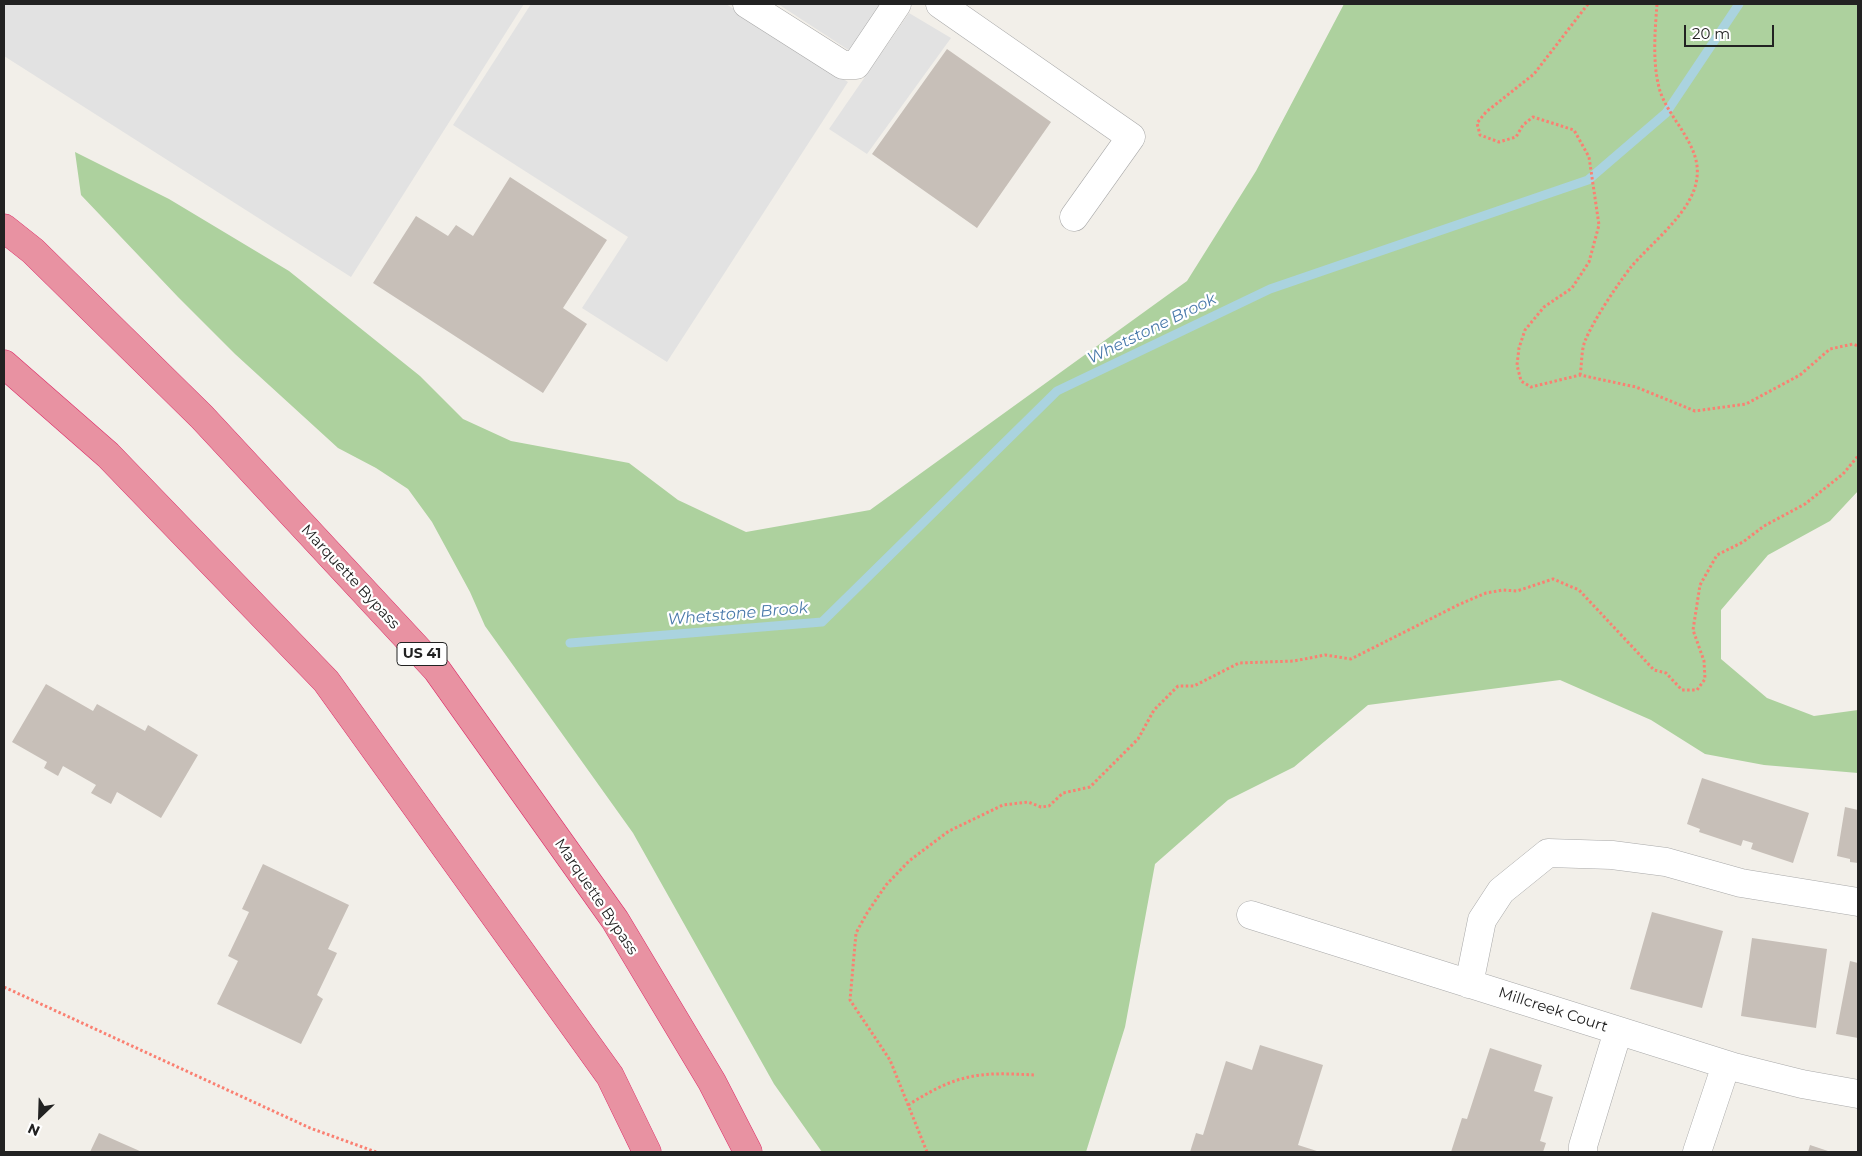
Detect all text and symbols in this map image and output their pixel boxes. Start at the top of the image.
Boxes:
scale bar [1687,15,1777,47]
text: 20 m [1692,24,1730,43]
water label: Whetstone Brook [1085,290,1219,368]
street label: Marquette Bypass [297,521,403,633]
water label: Whetstone Brook [667,598,809,630]
road number: US 41 [397,642,447,666]
street label: Marquette Bypass [551,836,641,958]
street label: Millcreek Court [1496,984,1610,1036]
north arrow [15,1091,65,1141]
text: N [25,1119,43,1140]

